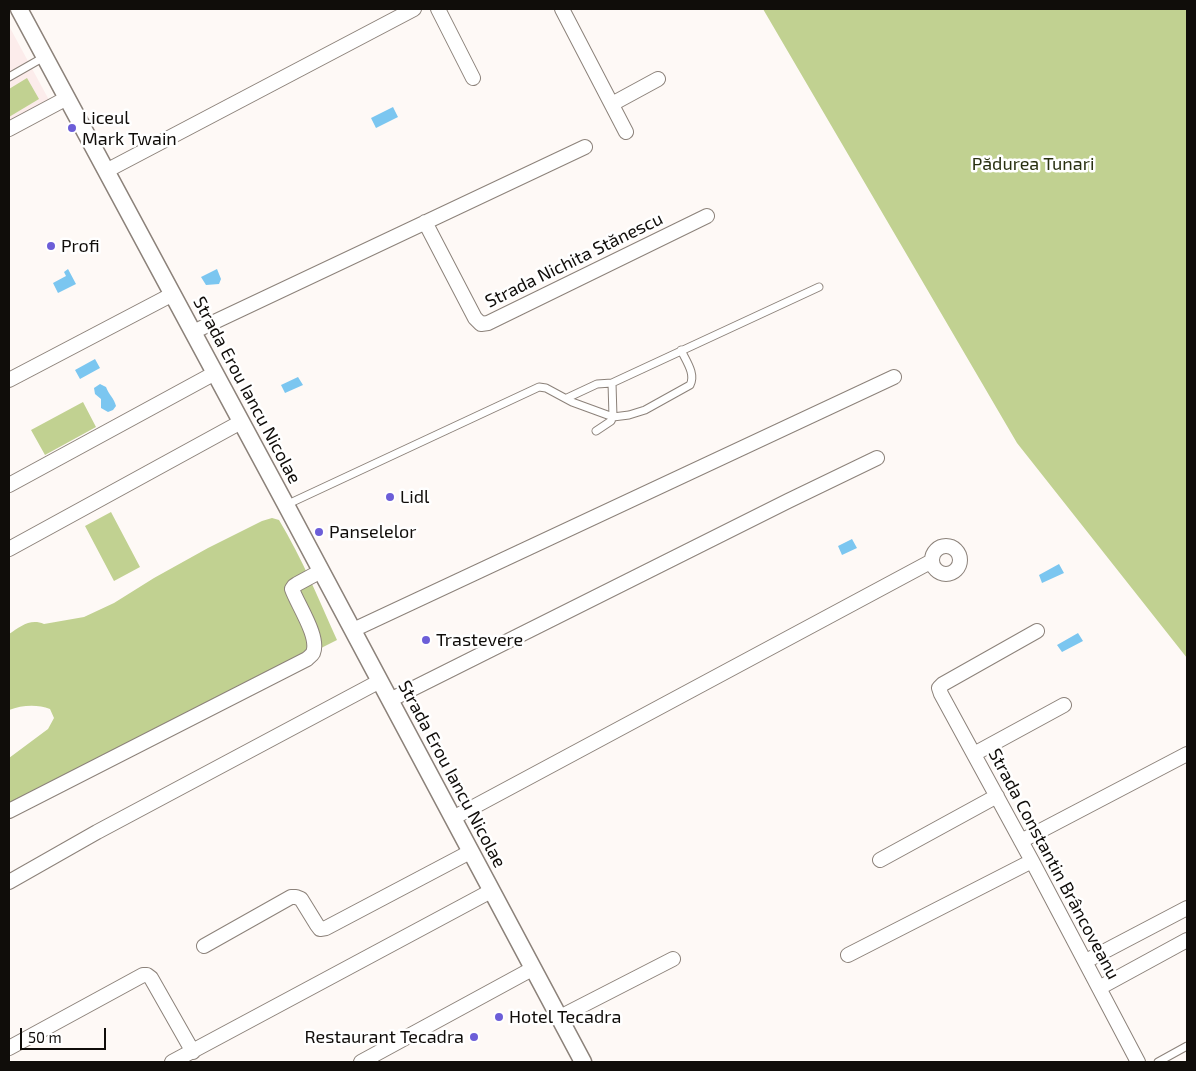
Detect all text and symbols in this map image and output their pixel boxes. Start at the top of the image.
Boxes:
place label: Liceul Mark Twain [82,107,177,150]
marker: Liceul Mark Twain [66,122,78,134]
park label: Pădurea Tunari [972,153,1094,175]
street label: Strada Nichita Stănescu [482,208,666,312]
place label: Profi [61,235,100,257]
marker: Profi [45,240,57,252]
street label: Strada Erou Iancu Nicolae [188,293,306,487]
place label: Lidl [400,486,429,508]
marker: Lidl [384,491,396,503]
place label: Panselelor [329,521,416,543]
marker: Panselelor [313,526,325,538]
place label: Trastevere [436,629,523,651]
marker: Trastevere [420,634,432,646]
street label: Strada Erou Iancu Nicolae [393,677,511,871]
street label: Strada Constantin Brâncoveanu [984,745,1124,983]
place label: Hotel Tecadra [509,1006,621,1028]
marker: Hotel Tecadra [493,1011,505,1023]
scale bar [22,1018,109,1050]
place label: Restaurant Tecadra [305,1026,464,1048]
text: 50 m [28,1028,62,1046]
marker: Restaurant Tecadra [468,1031,480,1043]

